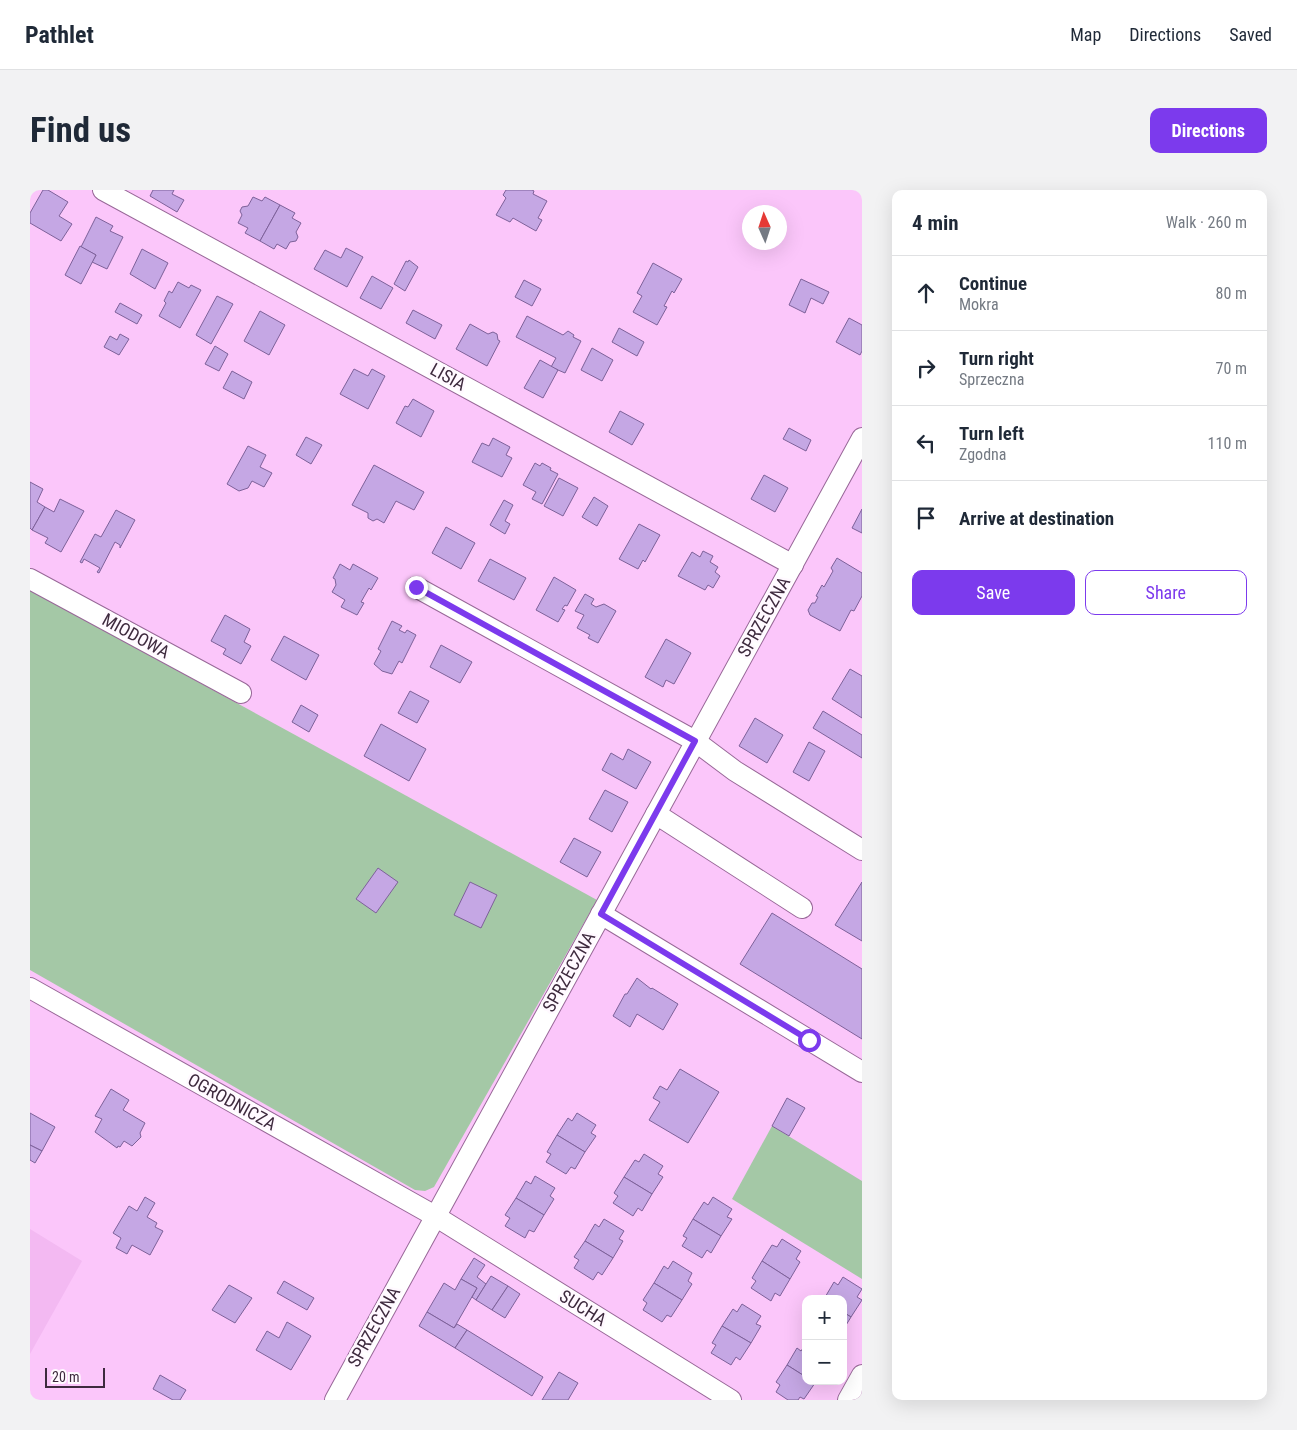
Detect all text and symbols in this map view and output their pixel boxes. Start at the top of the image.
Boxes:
text: Pathlet [25,21,94,49]
text: Map [1070,24,1101,45]
text: Directions [1129,24,1201,45]
text: Saved [1229,24,1272,45]
button: Directions [1150,108,1267,153]
text: Find us [30,110,131,151]
north arrow [742,205,787,250]
text: 4 min [912,211,959,235]
text: Walk · 260 m [1166,213,1247,232]
text: Continue [959,272,1027,295]
icon: ahead [912,279,940,307]
text: 80 m [1215,284,1247,303]
text: Mokra [959,295,999,314]
text: Turn right [959,347,1034,370]
icon: right [912,354,940,382]
street label: LISIA [427,358,470,395]
text: 70 m [1215,359,1247,378]
text: Sprzeczna [959,370,1024,389]
text: Turn left [959,422,1024,445]
icon: left [912,429,940,457]
text: 110 m [1208,434,1247,453]
text: Zgodna [959,445,1006,464]
icon: arrive [912,504,940,532]
text: Arrive at destination [959,507,1114,530]
button: Save [912,570,1075,615]
button: Share [1085,570,1247,615]
street label: SPRZECZNA [733,572,795,661]
route end [405,576,428,599]
street label: MIODOWA [99,609,174,663]
street label: SPRZECZNA [538,927,600,1016]
route start [798,1029,821,1052]
street label: OGRODNICZA [184,1069,281,1135]
street label: SPRZECZNA [343,1282,405,1371]
street label: SUCHA [556,1285,611,1330]
map controls [802,1295,847,1385]
button: + [802,1295,847,1340]
button: − [802,1340,847,1385]
scale bar [45,1365,105,1388]
text: 20 m [52,1369,80,1385]

